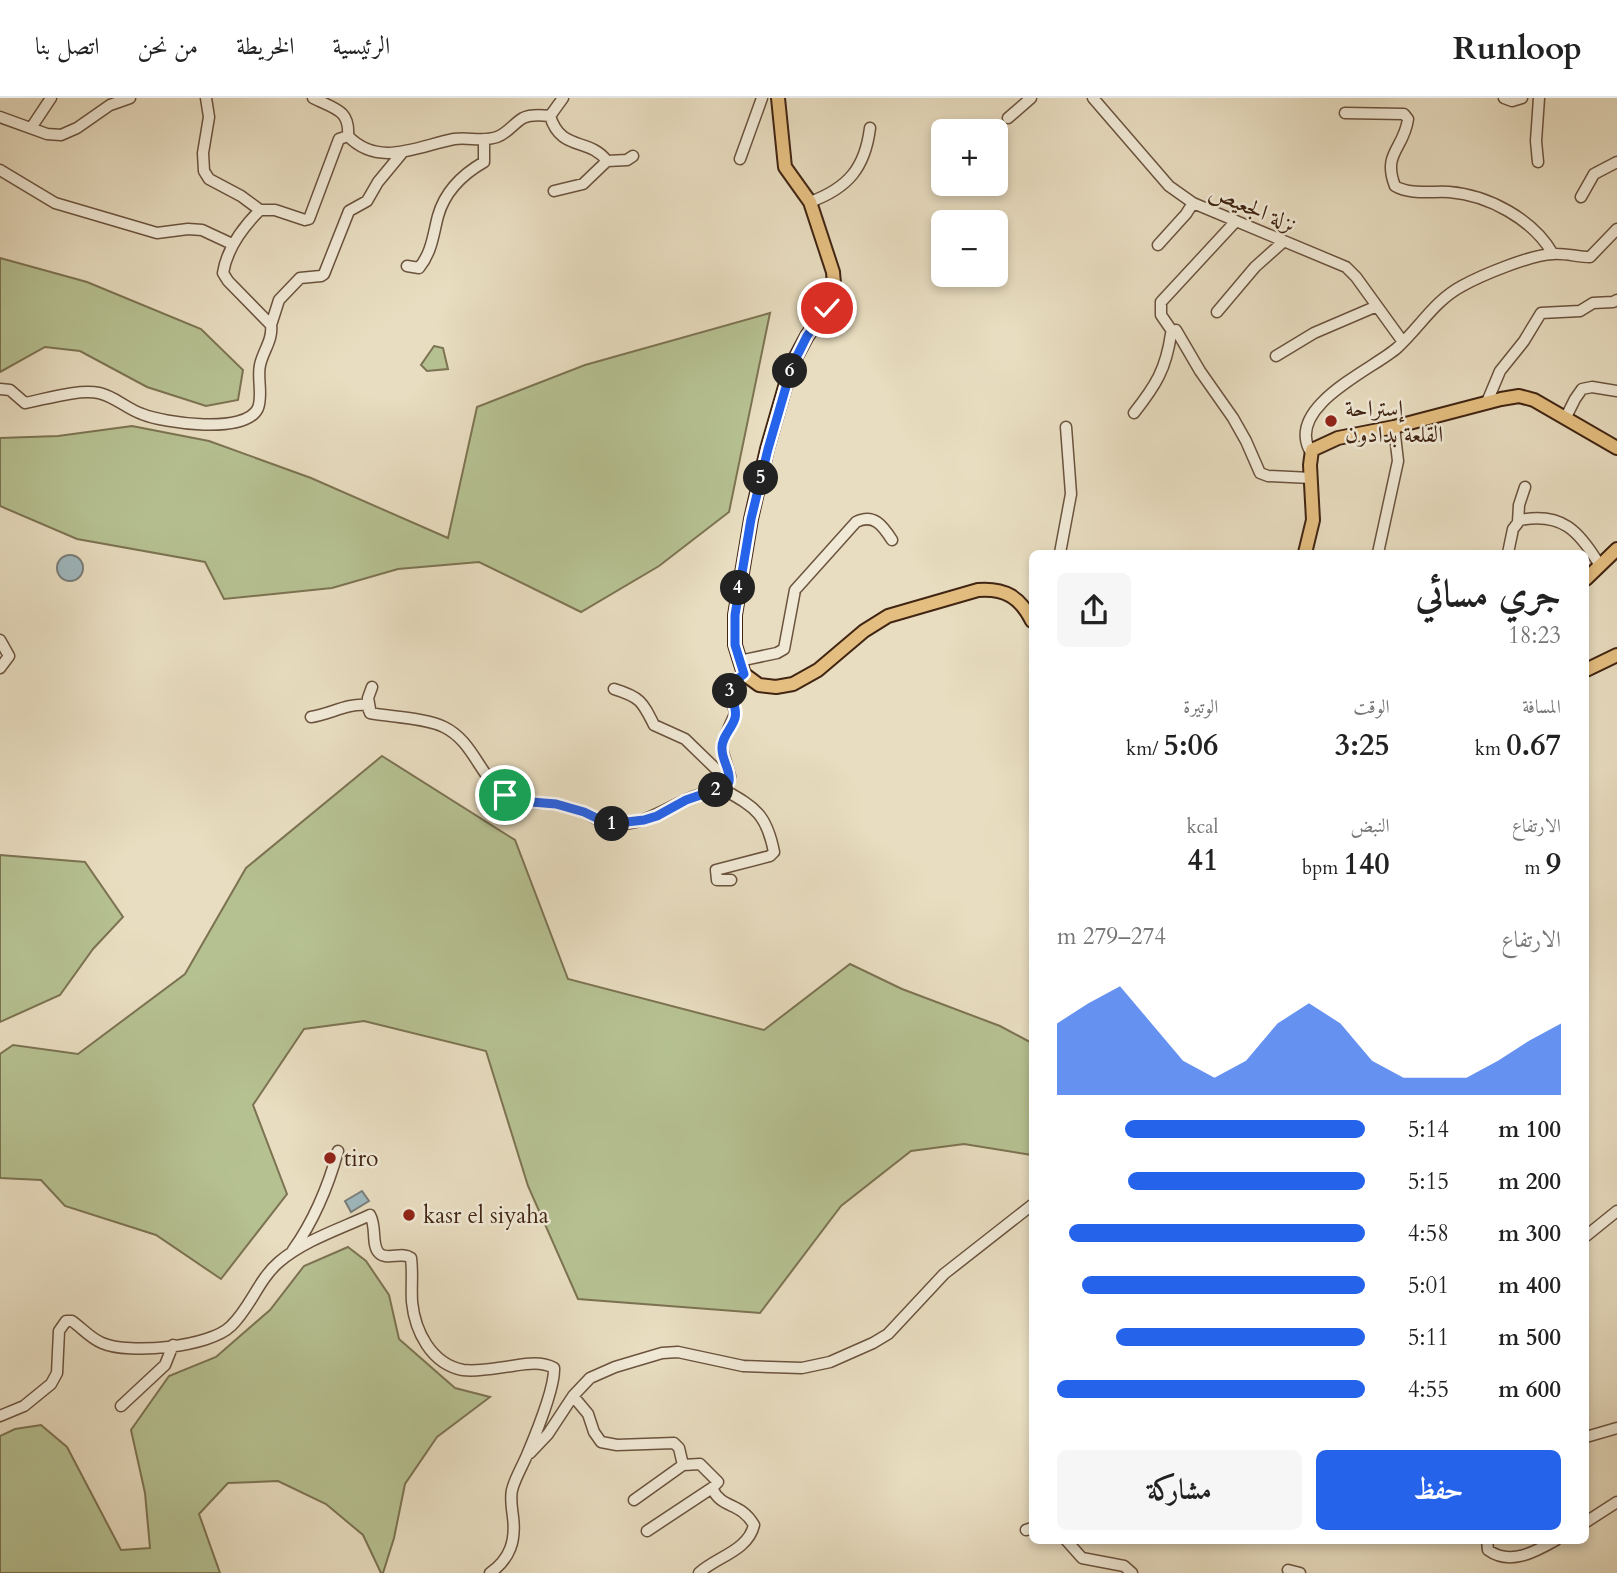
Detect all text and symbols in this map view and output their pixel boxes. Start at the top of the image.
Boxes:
text: Runloop [1453,26,1582,71]
text: اتصل بنا [35,30,99,63]
text: من نحن [137,30,198,63]
text: الخريطة [236,30,295,63]
text: الرئيسية [333,30,390,63]
map controls [931,119,1008,287]
button: + [931,119,1008,196]
street label: نزلة الجعيص [1205,176,1301,240]
button: − [931,210,1008,287]
pin [797,278,857,338]
icon: check [808,289,846,327]
pin: 6 [772,354,808,388]
text: 6 [785,357,794,383]
place label: إستراحة القلعة بدادون [1345,393,1443,450]
marker: إستراحة القلعة بدادون [1323,413,1339,429]
pin: 5 [744,460,778,496]
text: 5 [756,464,765,490]
text: جري مسائي [1415,568,1561,620]
pin: 4 [720,570,756,606]
button: share [1057,573,1131,647]
text: 4 [733,574,742,600]
text: 18:23 [1508,620,1561,651]
pin: 3 [712,674,748,708]
text: 3 [725,677,734,703]
text: الوتيرة [1183,694,1218,720]
text: الوقت [1353,694,1390,720]
text: المسافة [1522,694,1561,720]
text: 5:06 [1164,725,1218,766]
text: 3:25 [1335,725,1390,766]
text: 0.67 [1506,725,1561,766]
text: /km [1126,736,1164,762]
text: km [1475,736,1506,762]
pin [475,765,535,825]
pin: 2 [698,772,734,808]
icon: arrive [486,776,524,814]
text: 2 [711,776,720,802]
pin: 1 [594,806,630,842]
text: 1 [607,810,616,836]
text: النبض [1351,813,1390,839]
text: الارتفاع [1512,813,1561,839]
text: kcal [1186,814,1218,840]
text: 41 [1188,840,1218,881]
text: 140 [1344,844,1390,885]
text: 9 [1546,844,1561,885]
text: bpm [1302,855,1344,881]
text: m [1524,855,1546,881]
text: 274–279 m [1057,921,1166,952]
text: الارتفاع [1501,924,1561,955]
text: 5:14 [1408,1114,1449,1145]
text: 100 m [1498,1114,1561,1145]
place label: tiro [344,1143,379,1174]
marker: tiro [322,1150,338,1166]
text: 5:15 [1408,1166,1449,1197]
text: 200 m [1498,1166,1561,1197]
place label: kasr el siyaha [423,1200,549,1231]
marker: kasr el siyaha [401,1207,417,1223]
text: 4:58 [1408,1218,1449,1249]
text: 300 m [1498,1218,1561,1249]
text: 5:01 [1408,1270,1449,1301]
text: 400 m [1498,1270,1561,1301]
text: 5:11 [1408,1322,1449,1353]
text: 500 m [1498,1322,1561,1353]
text: 4:55 [1408,1374,1449,1405]
text: 600 m [1498,1374,1561,1405]
button: مشاركة [1057,1450,1302,1530]
button: حفظ [1316,1450,1561,1530]

